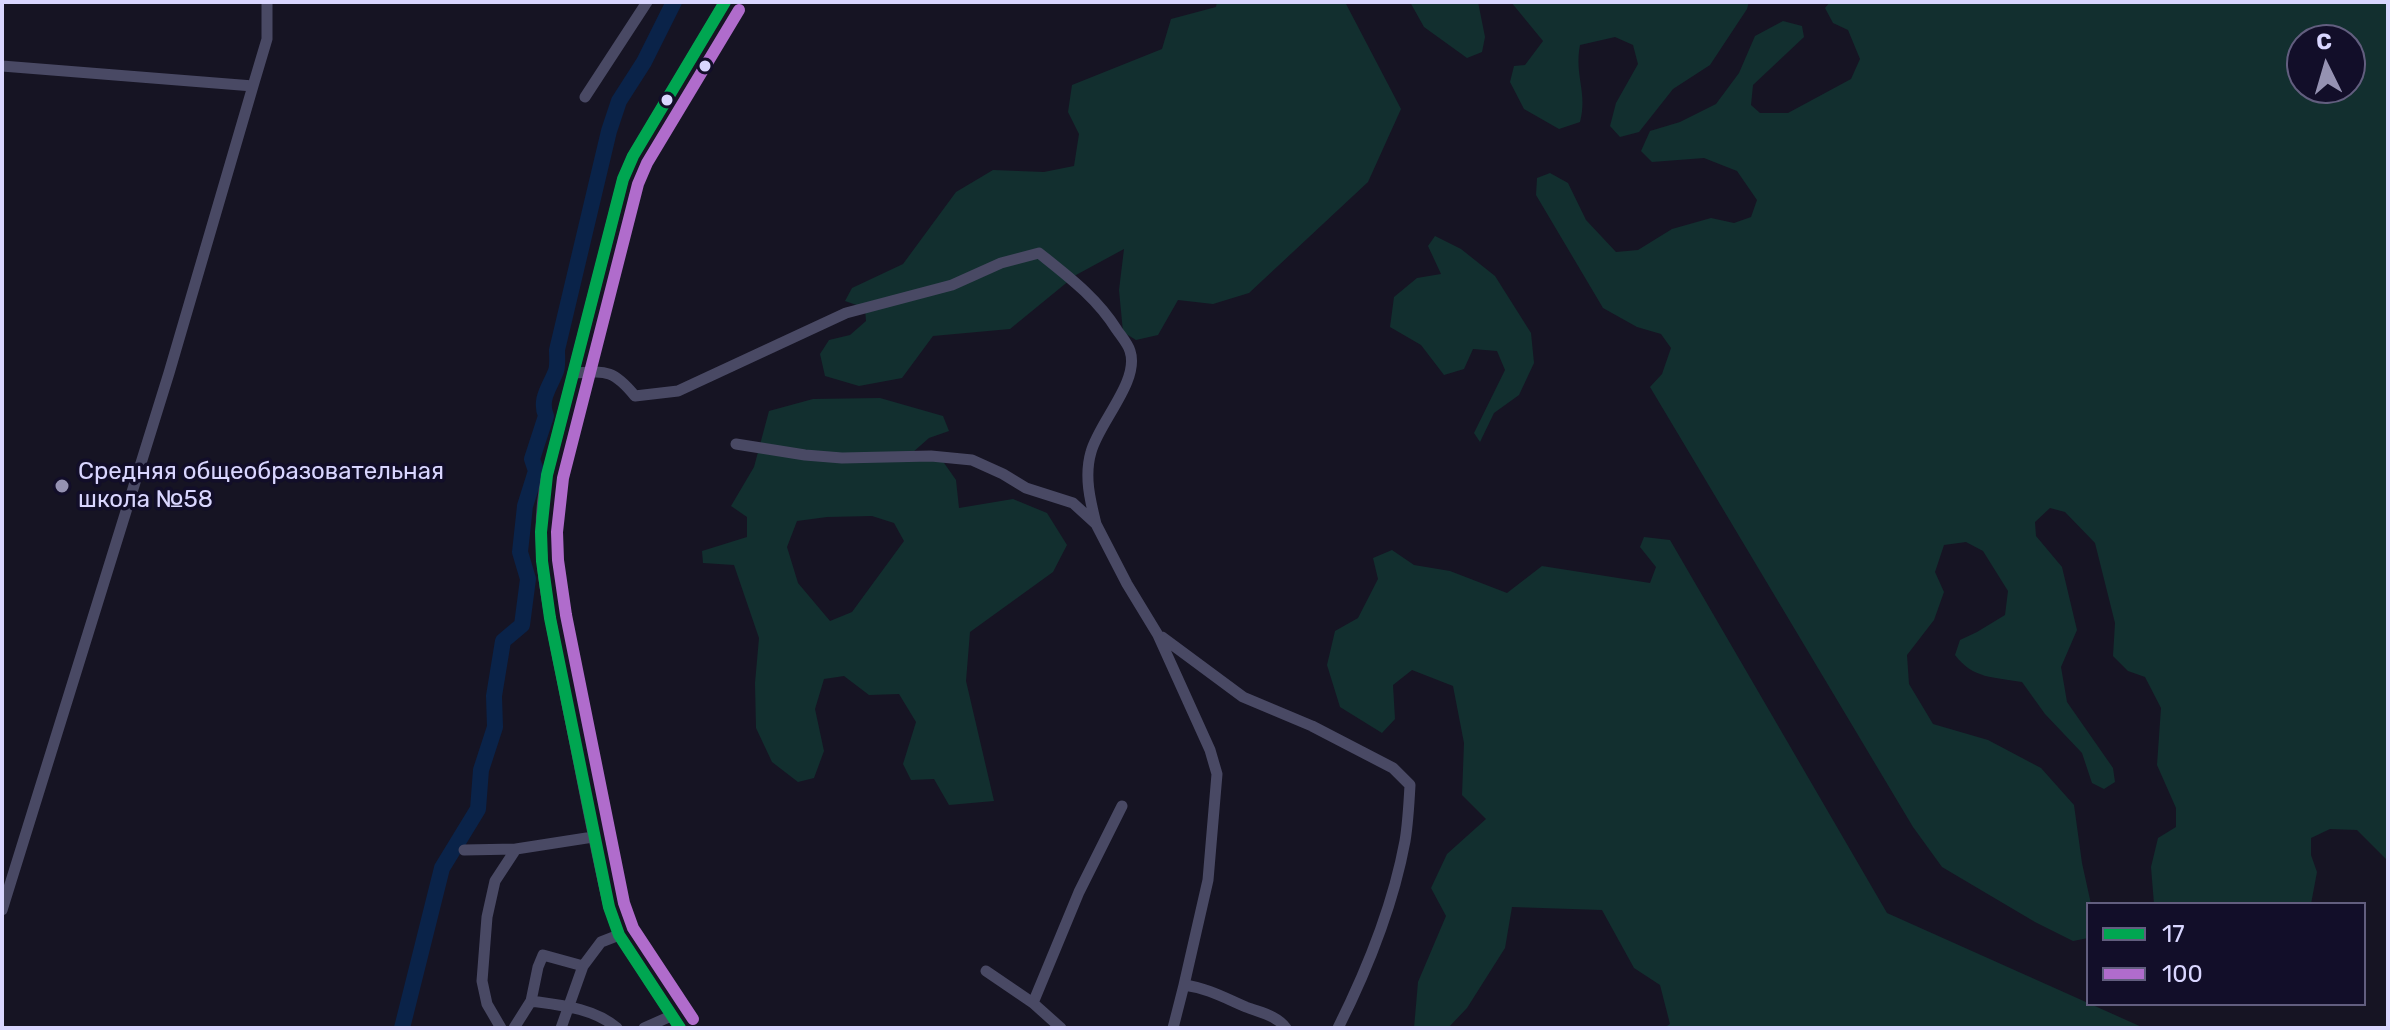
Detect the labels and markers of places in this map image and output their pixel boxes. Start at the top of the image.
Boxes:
unlabelled marker [697,58,713,74]
unlabelled marker [659,92,675,108]
place label: Средняя общеобразовательная школа №58 [78,458,444,514]
marker: Средняя общеобразовательная школа №58 [53,477,71,495]

